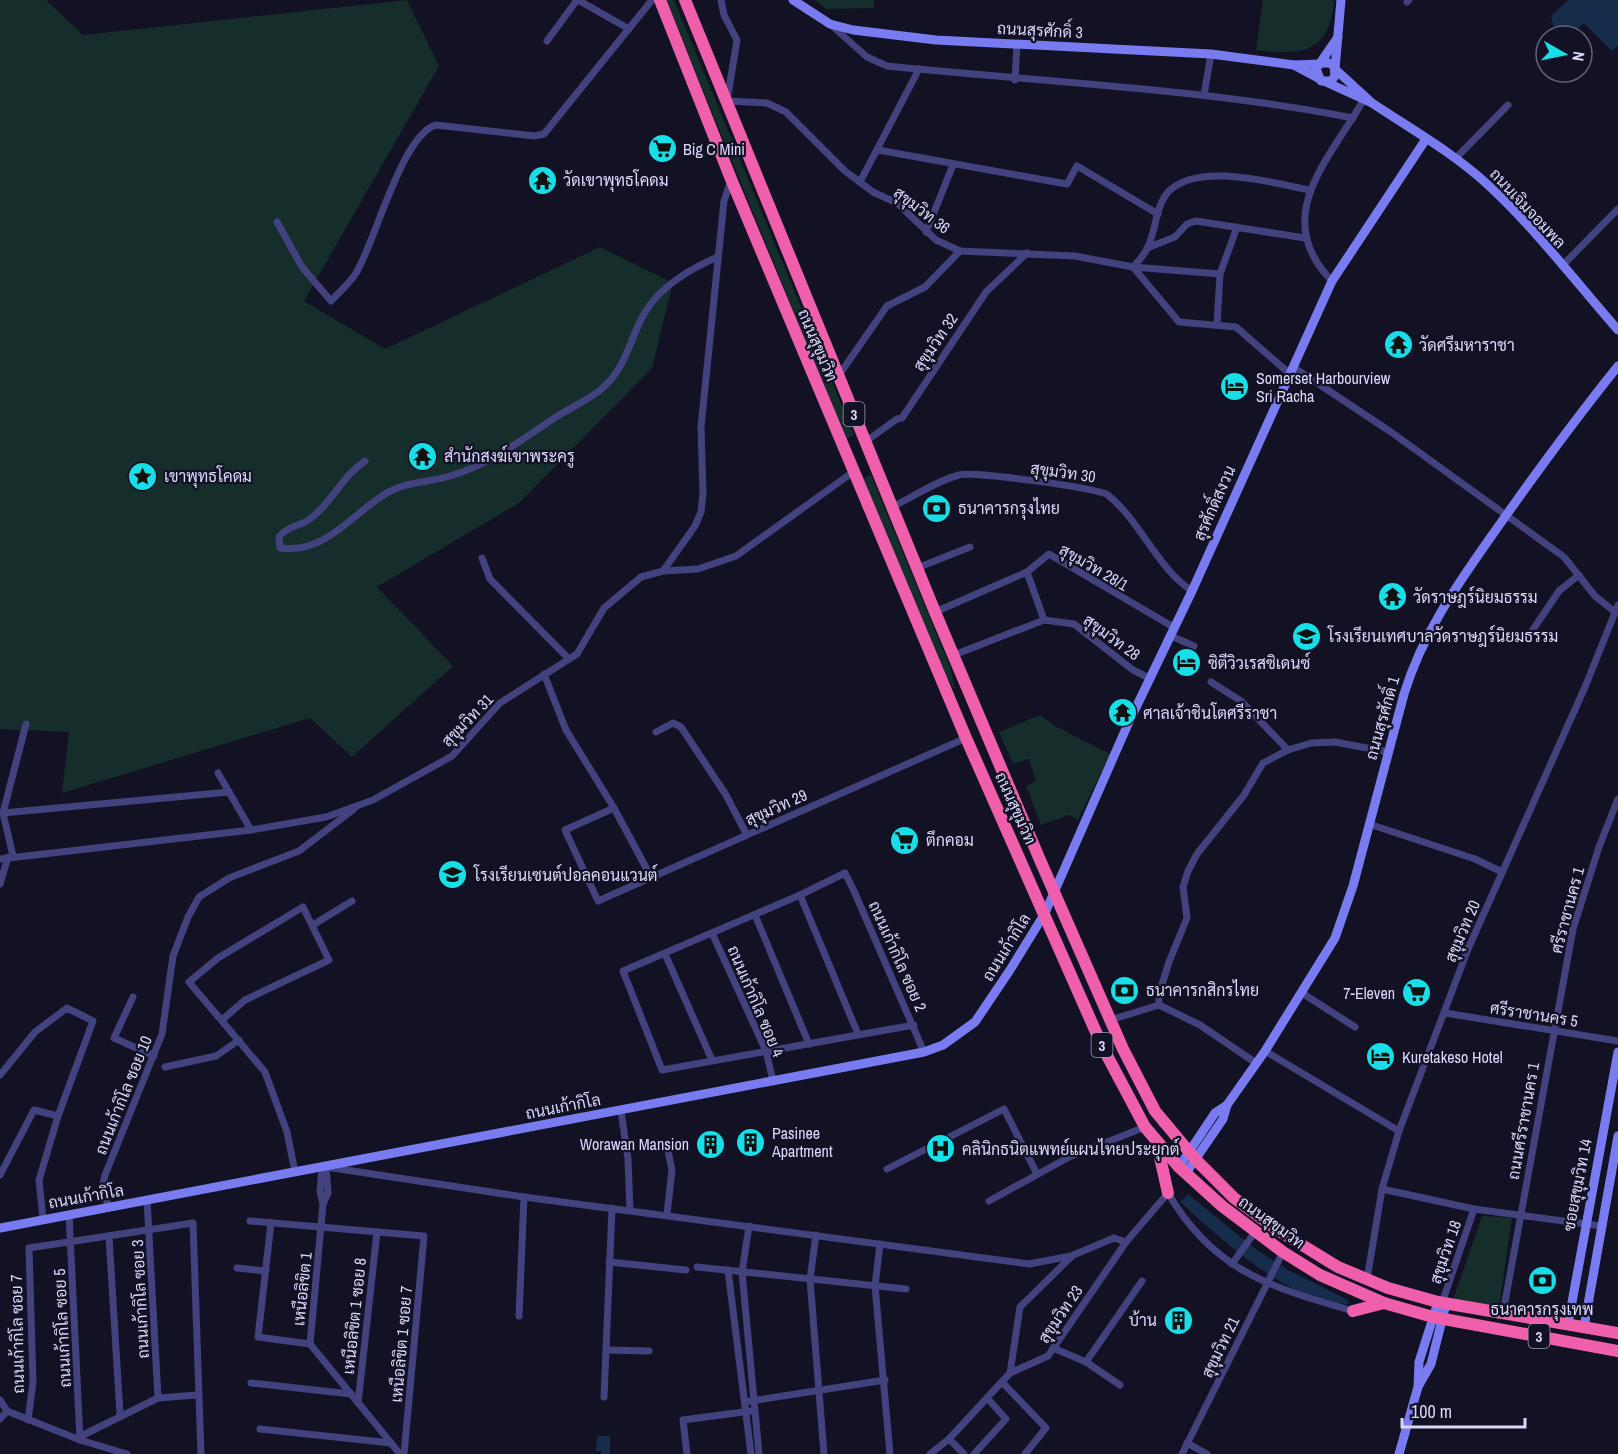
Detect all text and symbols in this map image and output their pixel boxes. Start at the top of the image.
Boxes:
street label: ถนนสุรศักดิ์ 3 [996,14,1084,44]
north arrow [1534,24,1594,84]
text: N [1567,50,1590,63]
supermarket icon: Big C Mini [646,133,678,165]
place label: Big C Mini [683,138,745,160]
street label: ถนนเจิมจอมพล [1485,163,1571,253]
temple icon: วัดเขาพุทธโคดม [526,164,558,196]
place label: วัดเขาพุทธโคดม [563,169,669,192]
street label: สุขุมวิท 36 [889,181,955,239]
street label: ถนนสุขุมวิท [792,305,843,385]
street label: สุขุมวิท 32 [908,309,963,376]
temple icon: วัดศรีมหาราชา [1382,329,1414,361]
place label: วัดศรีมหาราชา [1419,334,1515,356]
place label: Somerset Harbourview Sri Racha [1256,367,1391,407]
hotel icon: Somerset Harbourview Sri Racha [1219,371,1251,403]
road number: 3 [844,402,864,426]
temple icon: สำนักสงฆ์เขาพระครู [407,440,439,472]
place label: สำนักสงฆ์เขาพระครู [444,444,575,468]
street label: สุขุมวิท 30 [1029,457,1097,488]
place icon: เขาพุทธโคดม [127,460,159,492]
street label: สุรศักดิ์สงวน [1185,461,1241,545]
place label: เขาพุทธโคดม [164,465,252,488]
bank icon: ธนาคารกรุงไทย [921,492,953,524]
place label: ธนาคารกรุงไทย [958,497,1060,520]
street label: สุขุมวิท 28/1 [1055,538,1133,597]
temple icon: วัดราษฎร์นิยมธรรม [1376,581,1408,613]
place label: วัดราษฎร์นิยมธรรม [1413,585,1538,608]
street label: สุขุมวิท 28 [1078,609,1145,666]
school or university icon: โรงเรียนเทศบาลวัดราษฎร์นิยมธรรม [1291,620,1323,652]
place label: โรงเรียนเทศบาลวัดราษฎร์นิยมธรรม [1327,624,1558,647]
hotel icon: ซิตีวิวเรสซิเดนซ์ [1171,647,1203,679]
place label: ซิตีวิวเรสซิเดนซ์ [1208,651,1310,674]
street label: ถนนสุรศักดิ์ 1 [1356,672,1406,763]
street label: สุขุมวิท 31 [436,688,499,752]
temple icon: ศาลเจ้าชินโตศรีราชา [1106,697,1138,729]
place label: ศาลเจ้าชินโตศรีราชา [1143,702,1277,724]
street label: ถนนสุขุมวิท [989,768,1042,848]
street label: สุขุมวิท 29 [742,784,811,831]
supermarket icon: ตึกคอม [889,824,921,856]
place label: ตึกคอม [926,829,974,851]
school or university icon: โรงเรียนเซนต์ปอลคอนแวนต์ [437,859,469,891]
place label: โรงเรียนเซนต์ปอลคอนแวนต์ [473,863,658,886]
street label: ศรีราชานคร 1 [1545,864,1589,956]
street label: ถนนเก้ากิโล ซอย 2 [864,897,932,1015]
street label: สุขุมวิท 20 [1439,897,1486,966]
street label: ถนนเก้ากิโล [976,909,1036,985]
street label: ถนนเก้ากิโล ซอย 4 [723,942,789,1060]
bank icon: ธนาคารกสิกรไทย [1109,974,1141,1006]
supermarket icon: 7-Eleven [1400,977,1432,1009]
place label: ธนาคารกสิกรไทย [1146,979,1259,1001]
place label: 7-Eleven [1343,982,1395,1004]
street label: ศรีราชานคร 5 [1488,996,1580,1032]
street label: ถนนเก้ากิโล ซอย 10 [89,1032,157,1158]
road number: 3 [1092,1033,1112,1057]
hotel icon: Kuretakeso Hotel [1365,1041,1397,1073]
place label: Kuretakeso Hotel [1402,1046,1503,1068]
street label: ถนนศรีราชานคร 1 [1502,1060,1544,1181]
street label: ถนนเก้ากิโล [524,1088,602,1124]
place label: Pasinee Apartment [771,1122,833,1162]
building icon: Pasinee Apartment [735,1126,767,1158]
building icon: Worawan Mansion [694,1128,726,1160]
place label: Worawan Mansion [580,1133,689,1155]
hospital icon: คลินิกธนิตแพทย์แผนไทยประยุกต์ [925,1133,957,1165]
place label: คลินิกธนิตแพทย์แผนไทยประยุกต์ [962,1137,1180,1161]
street label: ซอยสุขุมวิท 14 [1557,1137,1598,1233]
street label: ถนนเก้ากิโล [47,1179,125,1213]
street label: ถนนสุขุมวิท [1234,1190,1310,1254]
street label: สุขุมวิท 18 [1424,1217,1467,1287]
street label: ถนนเก้ากิโล ซอย 3 [126,1239,154,1359]
street label: เหนือลิขิต 1 [287,1250,317,1327]
street label: เหนือลิขิต 1 ซอย 8 [337,1257,371,1375]
bank icon: ธนาคารกรุงเทพ [1526,1265,1558,1297]
street label: ถนนเก้ากิโล ซอย 5 [48,1268,76,1388]
street label: ถนนเก้ากิโล ซอย 7 [5,1274,29,1394]
street label: สุขุมวิท 23 [1033,1281,1088,1348]
street label: เหนือลิขิต 1 ซอย 7 [385,1285,417,1403]
place label: ธนาคารกรุงเทพ [1491,1298,1594,1321]
building icon: บ้าน [1162,1304,1194,1336]
place label: บ้าน [1129,1309,1157,1331]
street label: สุขุมวิท 21 [1196,1312,1245,1382]
road number: 3 [1528,1324,1550,1348]
scale bar [1402,1391,1525,1429]
text: 100 m [1411,1399,1452,1424]

